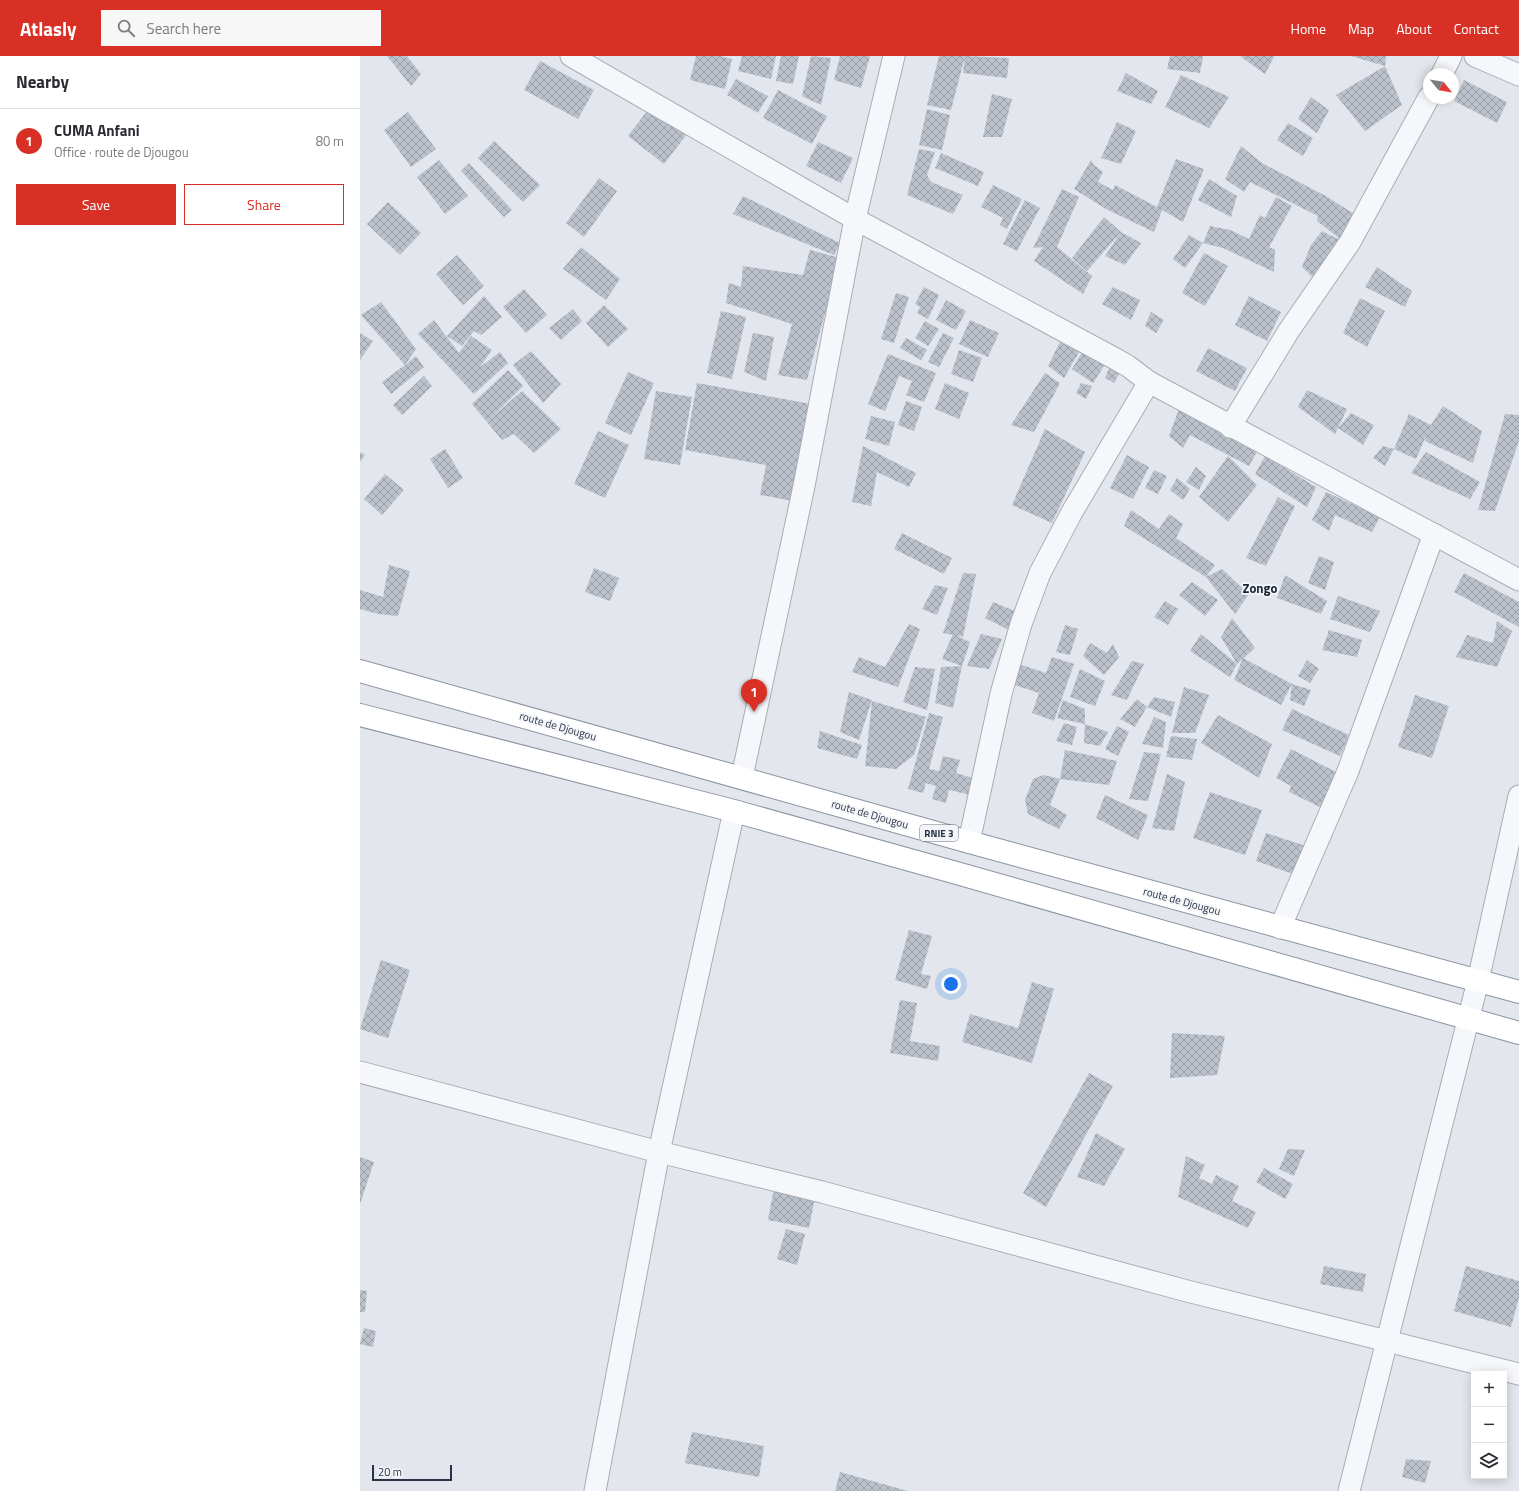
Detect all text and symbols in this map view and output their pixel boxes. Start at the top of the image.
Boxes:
search box [101,10,381,46]
text: Atlasly [20,14,77,43]
icon: search [115,17,137,39]
text: Search here [147,17,221,40]
text: Home [1291,18,1326,39]
text: Map [1348,18,1374,39]
text: About [1396,18,1432,39]
text: Contact [1454,18,1499,39]
north arrow [1423,68,1459,104]
text: Nearby [16,69,69,95]
text: CUMA Anfani [54,119,140,142]
text: 1 [25,131,33,151]
text: 80 m [316,131,344,151]
text: Office · route de Djougou [54,142,189,162]
button: Save [16,184,176,225]
button: Share [184,184,344,225]
district label: Zongo [1243,578,1277,598]
pin: 1 [741,679,767,712]
street label: route de Djougou [518,707,599,745]
street label: route de Djougou [830,795,911,833]
road number: RNIE 3 [920,825,958,841]
street label: route de Djougou [1142,883,1223,919]
your location [941,974,961,994]
map controls [1471,1371,1507,1479]
button: + [1471,1371,1507,1407]
button: − [1471,1407,1507,1443]
button: layers [1471,1443,1507,1479]
scale bar [372,1463,452,1482]
text: 20 m [378,1464,402,1480]

